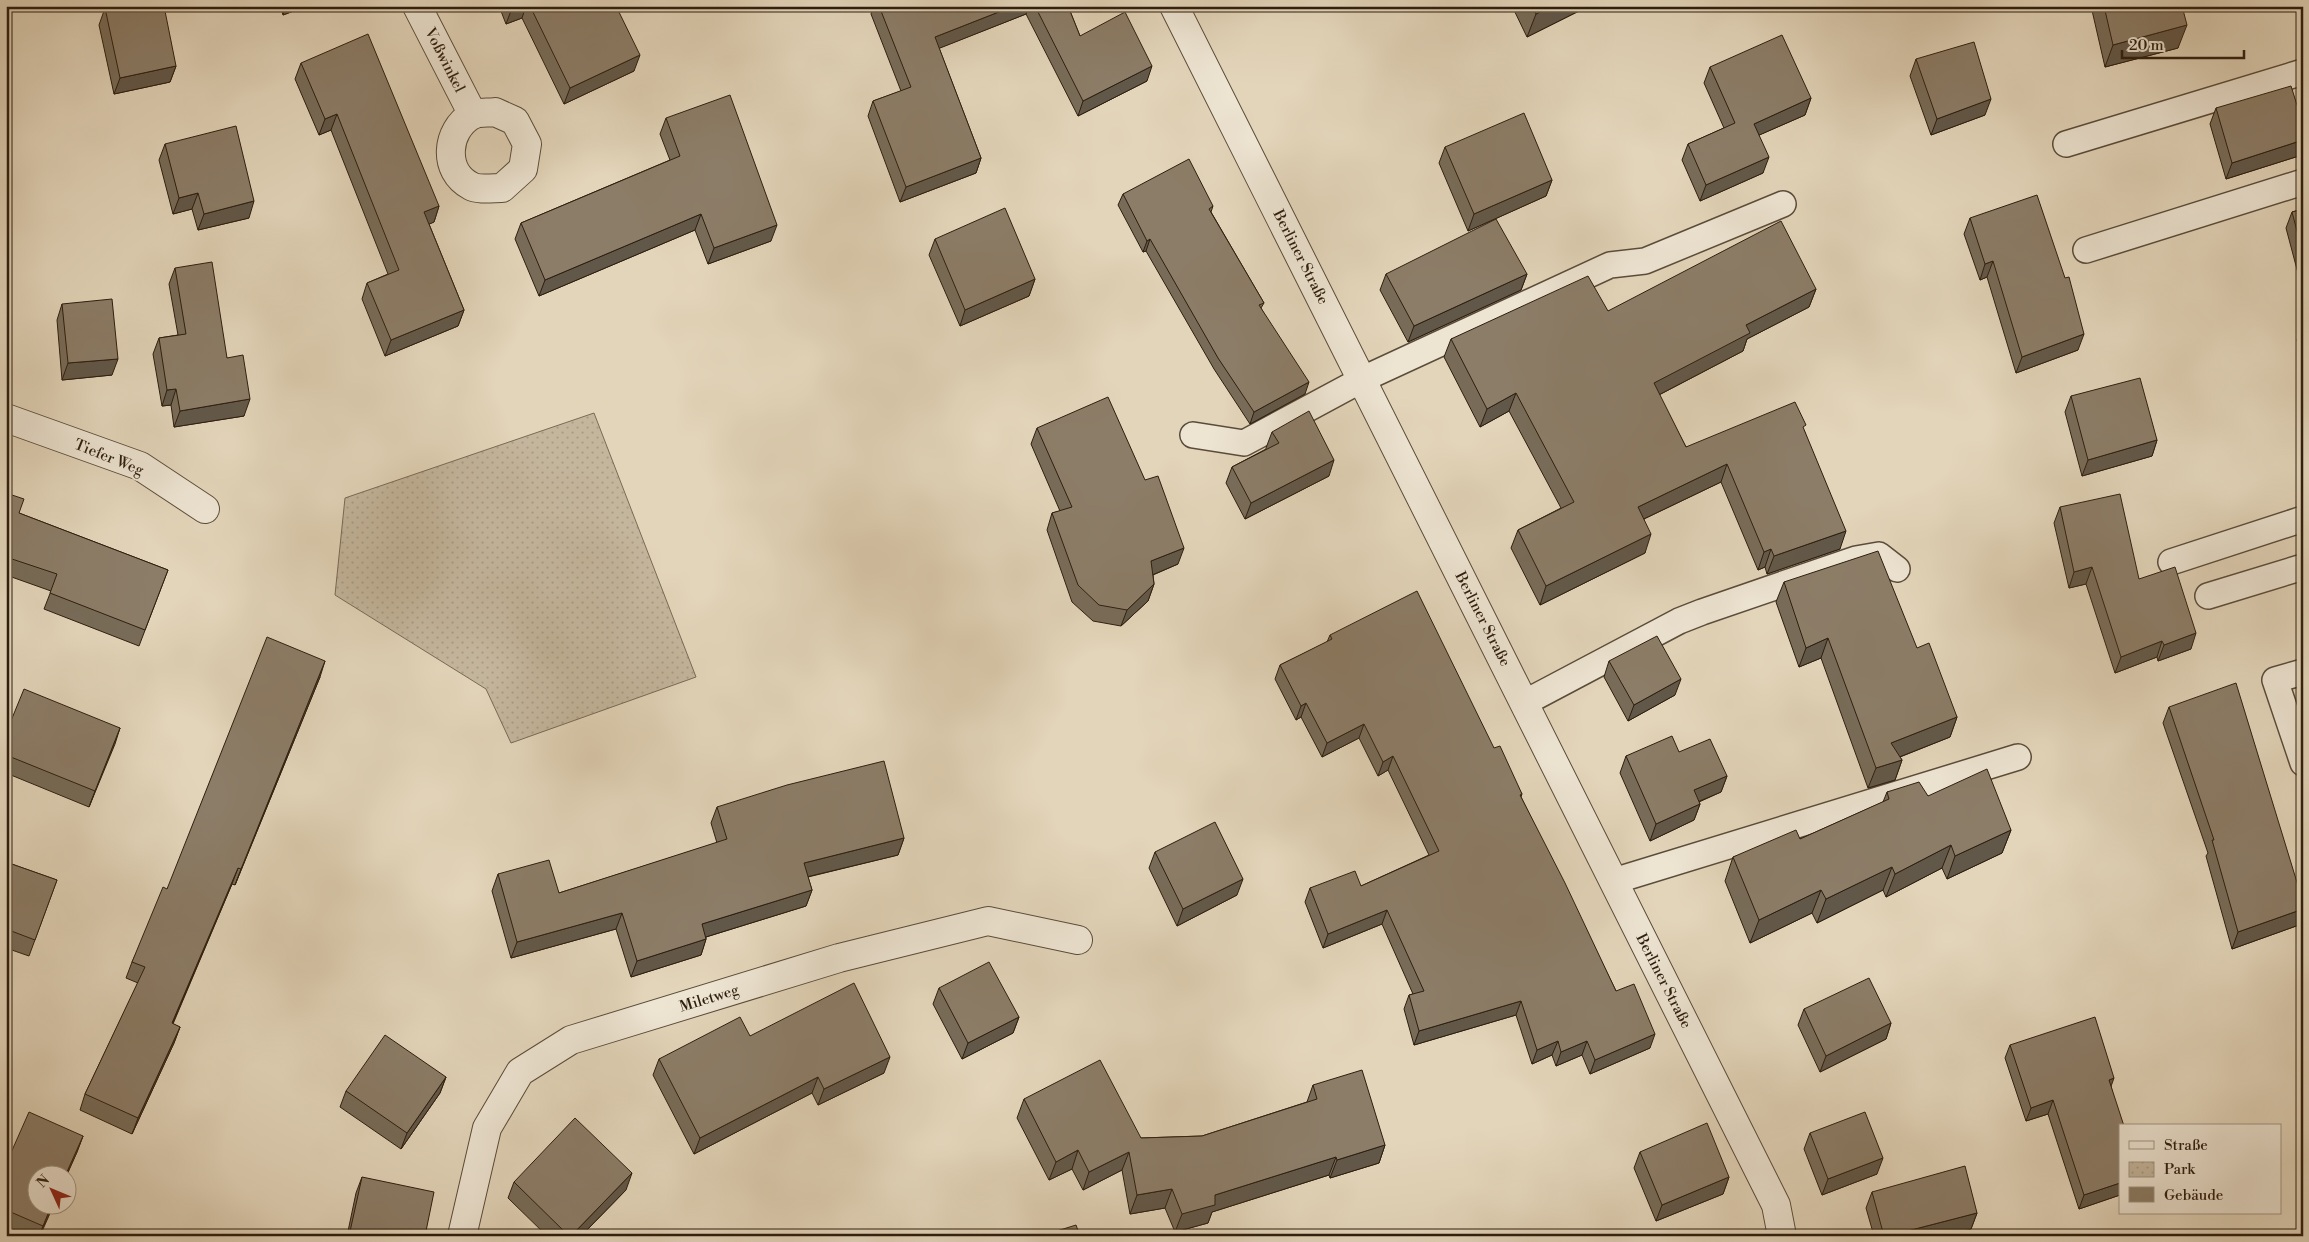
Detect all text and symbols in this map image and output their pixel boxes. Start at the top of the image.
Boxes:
street label: Voßwinkel [420,24,469,96]
scale bar [2122,28,2244,60]
text: 20 m [2129,36,2164,55]
street label: Berliner Straße [1268,206,1333,308]
street label: Tiefer Weg [71,435,147,480]
street label: Berliner Straße [1450,568,1515,670]
street label: Berliner Straße [1631,930,1696,1032]
street label: Miletweg [677,980,741,1016]
legend [2119,1124,2282,1214]
text: Straße [2164,1136,2208,1155]
text: Park [2164,1160,2196,1179]
north arrow [28,1164,78,1214]
text: N [33,1171,54,1192]
text: Gebäude [2164,1186,2223,1205]

